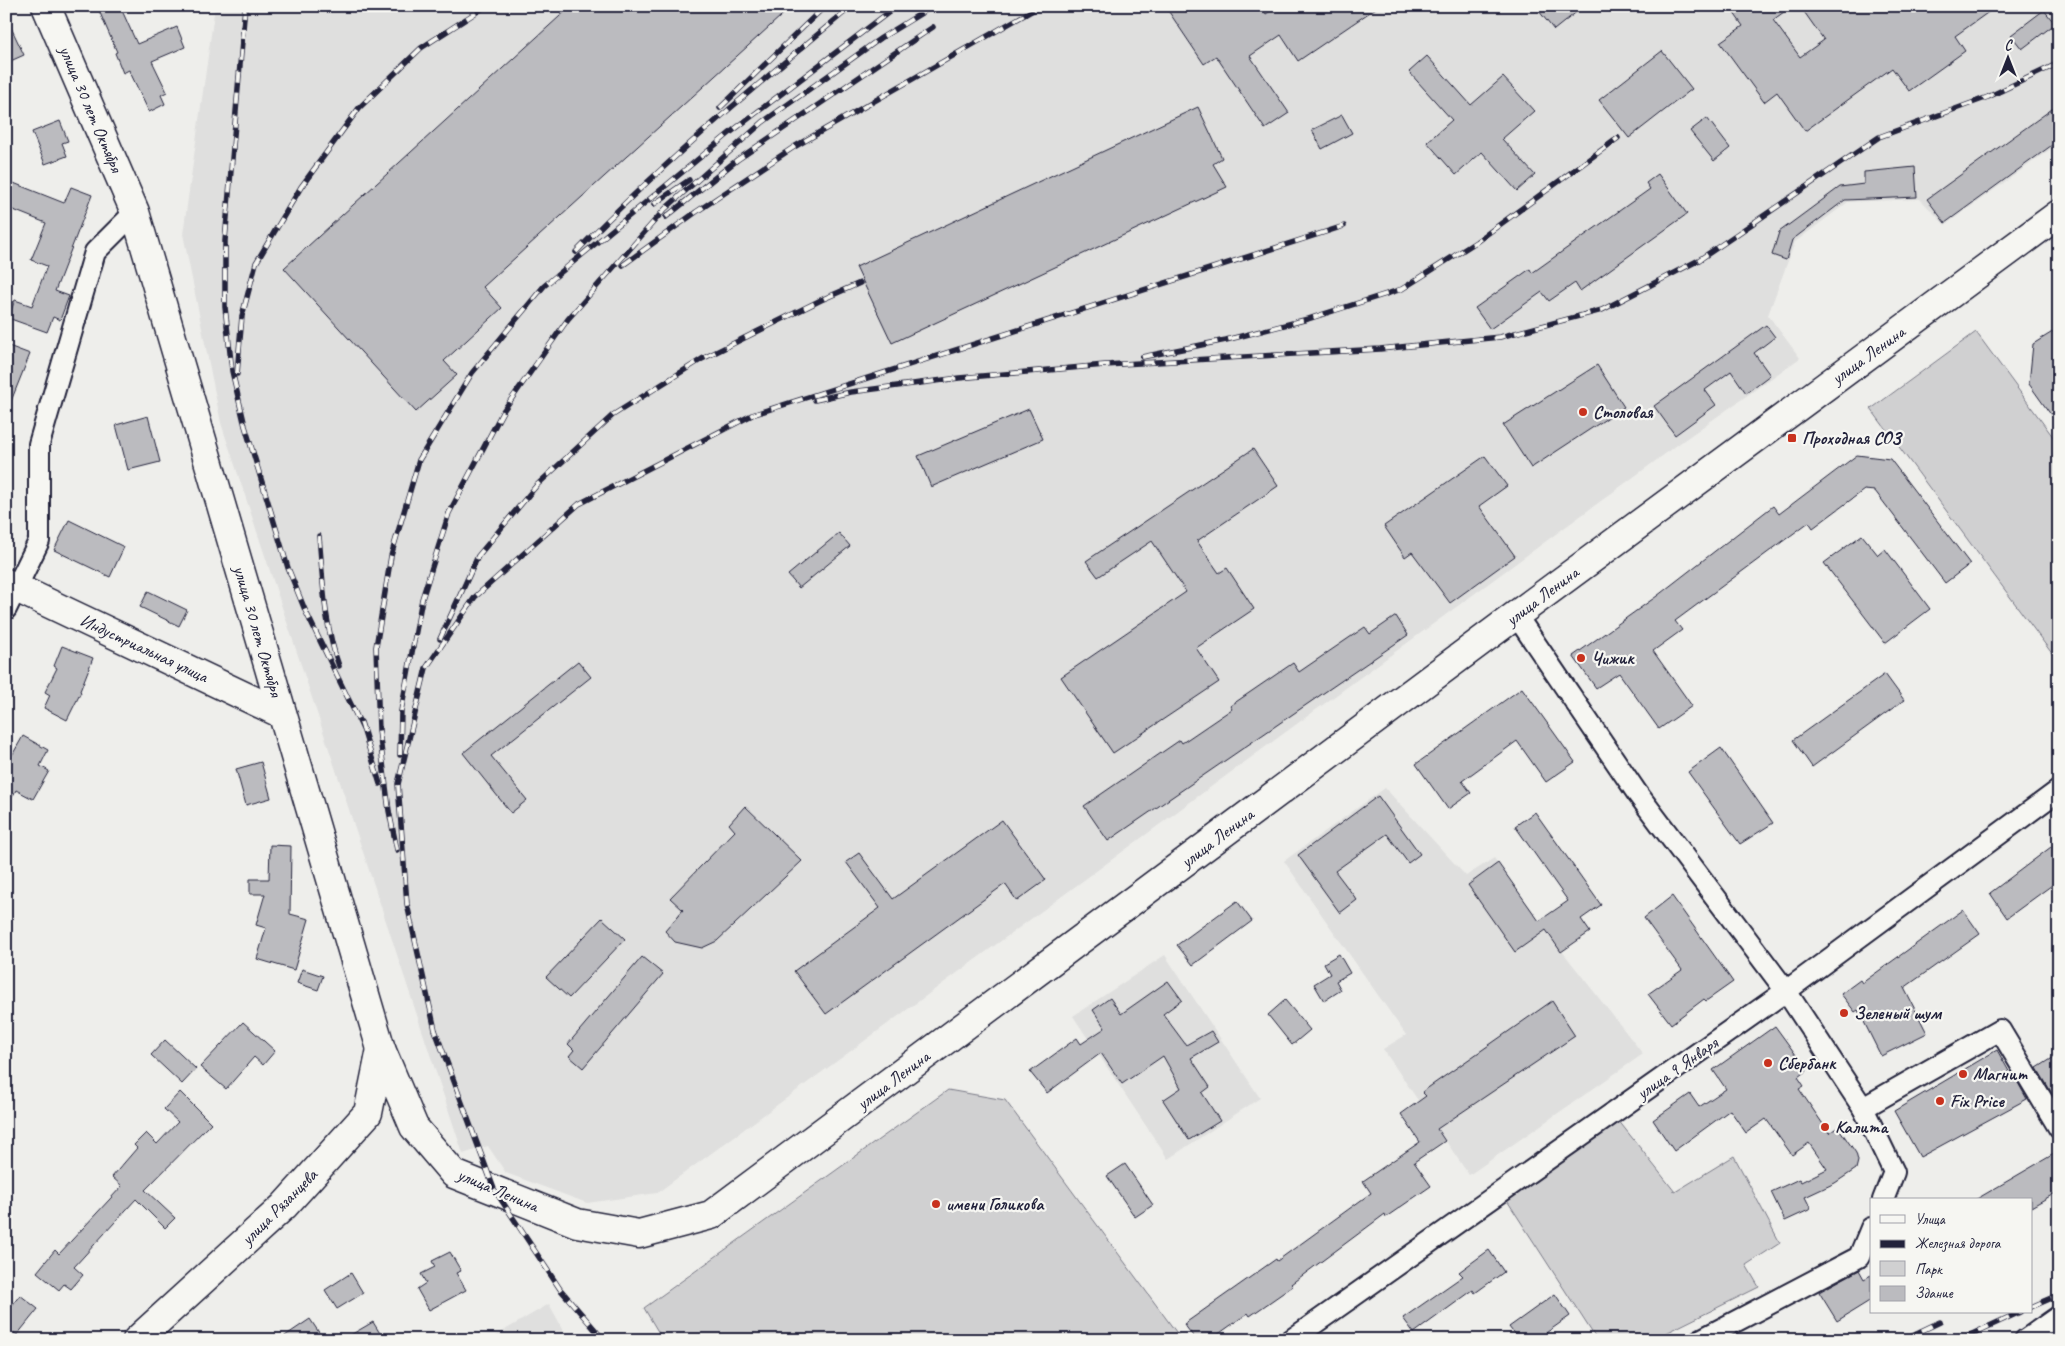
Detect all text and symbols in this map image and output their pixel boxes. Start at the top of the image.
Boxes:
north arrow [1982,32,2032,82]
text: С [2005,37,2014,54]
street label: улица 30 лет Октября [54,42,128,177]
street label: улица Ленина [1826,320,1910,390]
place label: Столовая [1593,401,1654,423]
marker: Столовая [1577,406,1589,418]
place label: Проходная СОЗ [1802,427,1903,449]
marker: Проходная СОЗ [1786,432,1798,444]
street label: улица Ленина [1500,560,1584,631]
street label: улица 30 лет Октября [229,562,288,701]
street label: Индустриальная улица [77,609,213,688]
place label: Чижик [1591,647,1636,669]
marker: Чижик [1575,652,1587,664]
street label: улица Ленина [1175,802,1259,873]
place label: Зеленый шум [1854,1002,1943,1024]
marker: Зеленый шум [1838,1007,1850,1019]
street label: улица 9 Января [1631,1031,1723,1105]
street label: улица Ленина [851,1044,935,1115]
place label: Сбербанк [1778,1052,1837,1074]
marker: Сбербанк [1762,1057,1774,1069]
place label: Магнит [1973,1063,2028,1085]
marker: Магнит [1957,1068,1969,1080]
place label: Fix Price [1950,1090,2006,1112]
marker: Fix Price [1934,1095,1946,1107]
place label: Калита [1835,1116,1889,1138]
marker: Калита [1819,1121,1831,1133]
street label: улица Рязанцева [235,1163,323,1251]
street label: улица Ленина [453,1163,543,1217]
place label: имени Голикова [946,1193,1045,1215]
marker: имени Голикова [930,1198,942,1210]
legend [1870,1198,2032,1314]
text: Улица [1915,1210,1946,1229]
text: Железная дорога [1915,1234,2002,1253]
text: Парк [1915,1260,1943,1279]
text: Здание [1915,1284,1954,1303]

